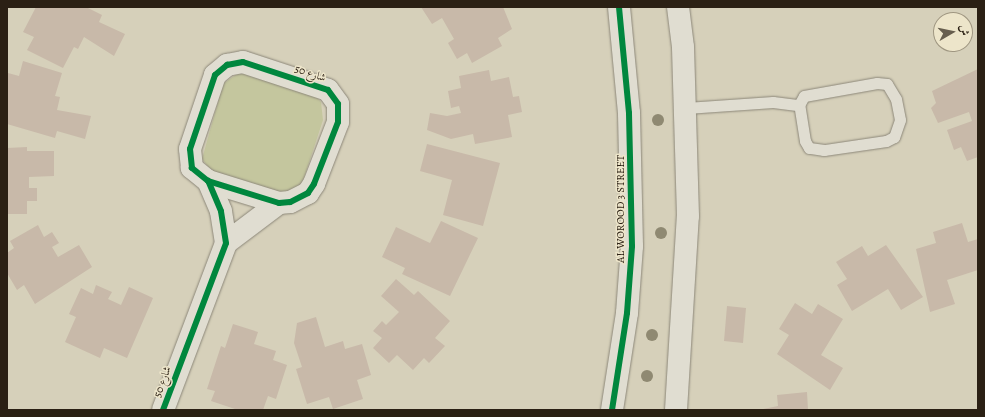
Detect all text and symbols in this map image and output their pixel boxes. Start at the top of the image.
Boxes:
north arrow [933,12,973,52]
text: ش [956,24,973,37]
street label: شارع 50 [293,63,327,85]
street label: AL WOROOD 3 STREET [614,155,628,263]
street label: شارع 50 [151,365,175,399]

